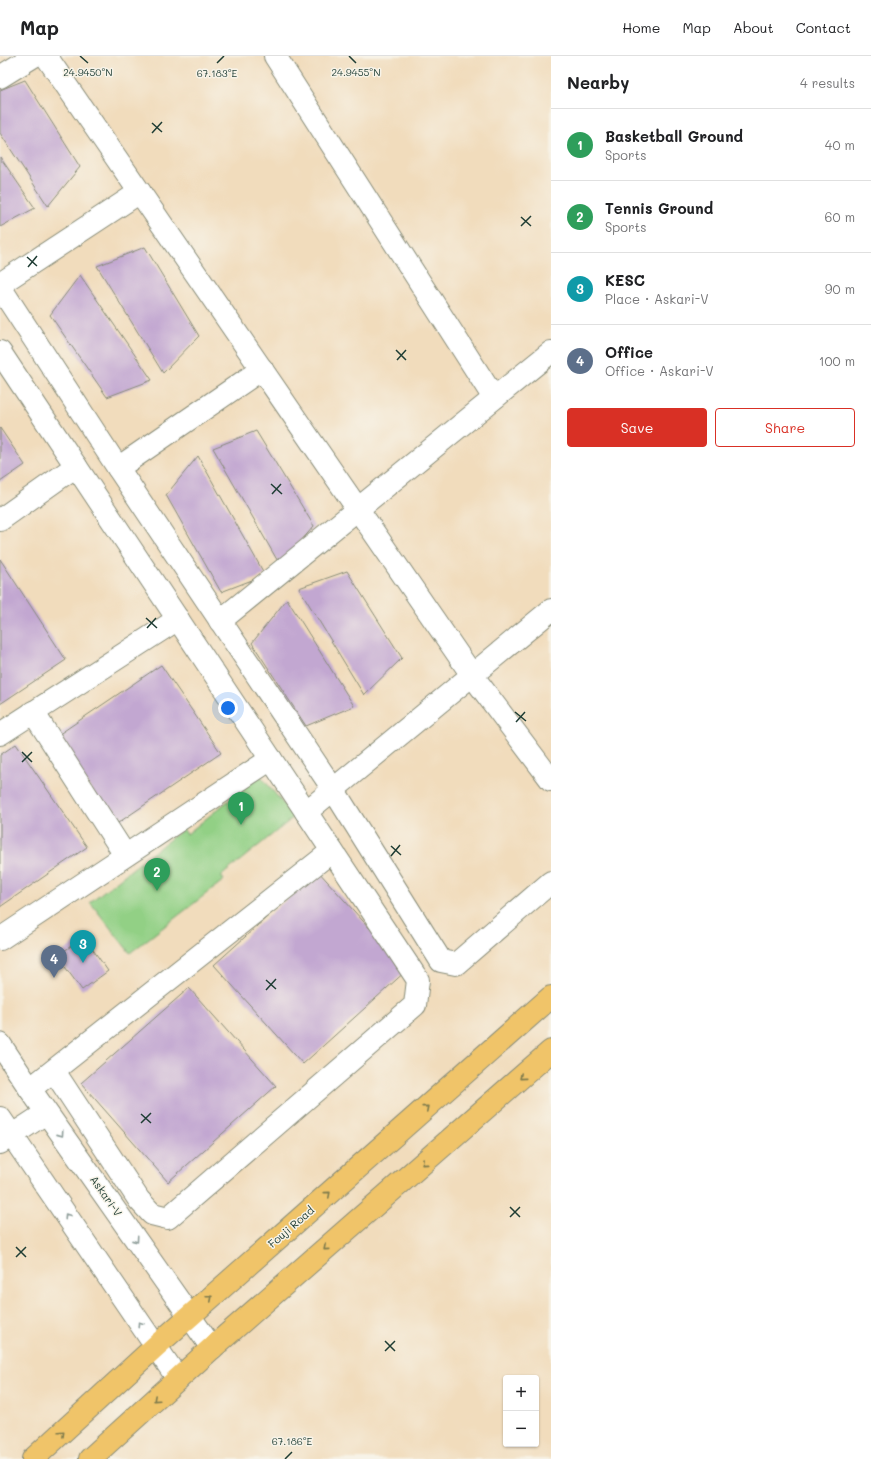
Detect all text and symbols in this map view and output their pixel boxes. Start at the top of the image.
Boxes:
text: Map [20,15,59,40]
text: Home [622,18,660,37]
text: Map [682,18,711,37]
text: About [733,18,774,37]
text: Contact [796,18,851,37]
text: 24.9450°N [63,65,113,79]
text: 24.9455°N [331,65,381,79]
text: 67.183°E [197,66,238,80]
text: Nearby [567,71,629,93]
text: 4 results [800,74,855,91]
text: Basketball Ground [605,126,743,146]
text: 1 [577,136,583,153]
text: 40 m [825,136,855,153]
text: Sports [605,146,647,163]
text: Tennis Ground [605,198,713,218]
text: 2 [576,208,584,225]
text: 60 m [825,208,855,225]
text: Sports [605,218,647,235]
text: KESC [605,270,645,290]
text: 3 [576,280,584,297]
text: 90 m [825,280,855,297]
text: Place · Askari-V [605,290,709,307]
text: Office [605,342,653,362]
text: 4 [576,352,584,369]
text: 100 m [819,352,855,369]
text: Office · Askari-V [605,362,714,379]
button: Save [567,408,707,447]
button: Share [715,408,855,447]
your location [218,698,238,718]
pin: 1 [228,792,254,825]
pin: 2 [144,858,170,891]
pin: 3 [70,930,96,963]
pin: 4 [41,945,67,978]
one-way arrow [519,1072,526,1079]
one-way arrow [421,1105,428,1112]
one-way arrow [56,1130,64,1137]
one-way arrow [421,1158,429,1165]
street label: Askari-V [87,1172,126,1219]
one-way arrow [323,1191,331,1198]
street label: Fouji Road [264,1202,317,1251]
one-way arrow [65,1214,72,1221]
one-way arrow [131,1236,139,1243]
one-way arrow [324,1244,331,1251]
one-way arrow [205,1296,212,1303]
one-way arrow [138,1321,145,1328]
map controls [503,1375,539,1447]
button: + [503,1375,539,1411]
one-way arrow [153,1395,160,1402]
button: − [503,1411,539,1447]
one-way arrow [57,1430,64,1437]
text: 67.186°E [272,1434,313,1448]

